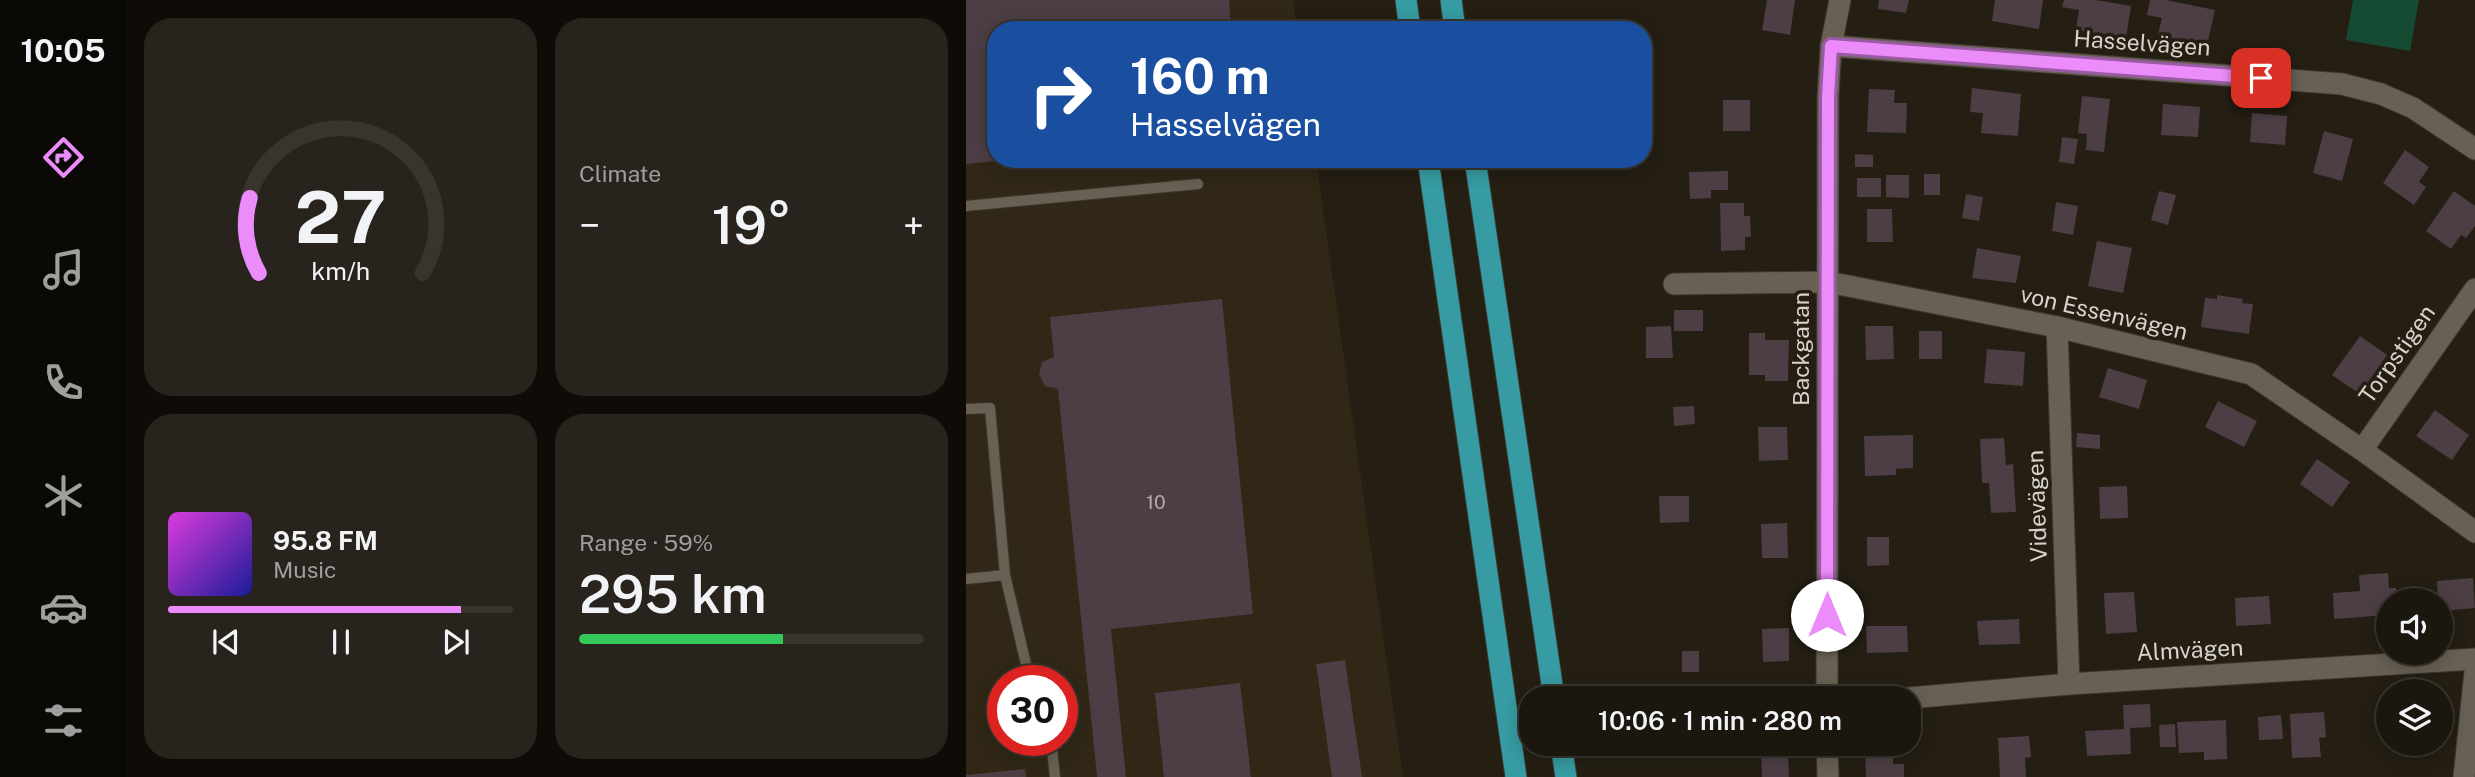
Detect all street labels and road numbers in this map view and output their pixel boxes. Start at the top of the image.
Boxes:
street label: Hasselvägen [2073,24,2211,61]
street label: von Essenvägen [2018,280,2190,345]
street label: Backgatan [1787,292,1814,406]
street label: Torpstigen [2353,299,2440,408]
street label: Videvägen [2021,450,2052,562]
street label: Almvägen [2136,633,2244,666]

